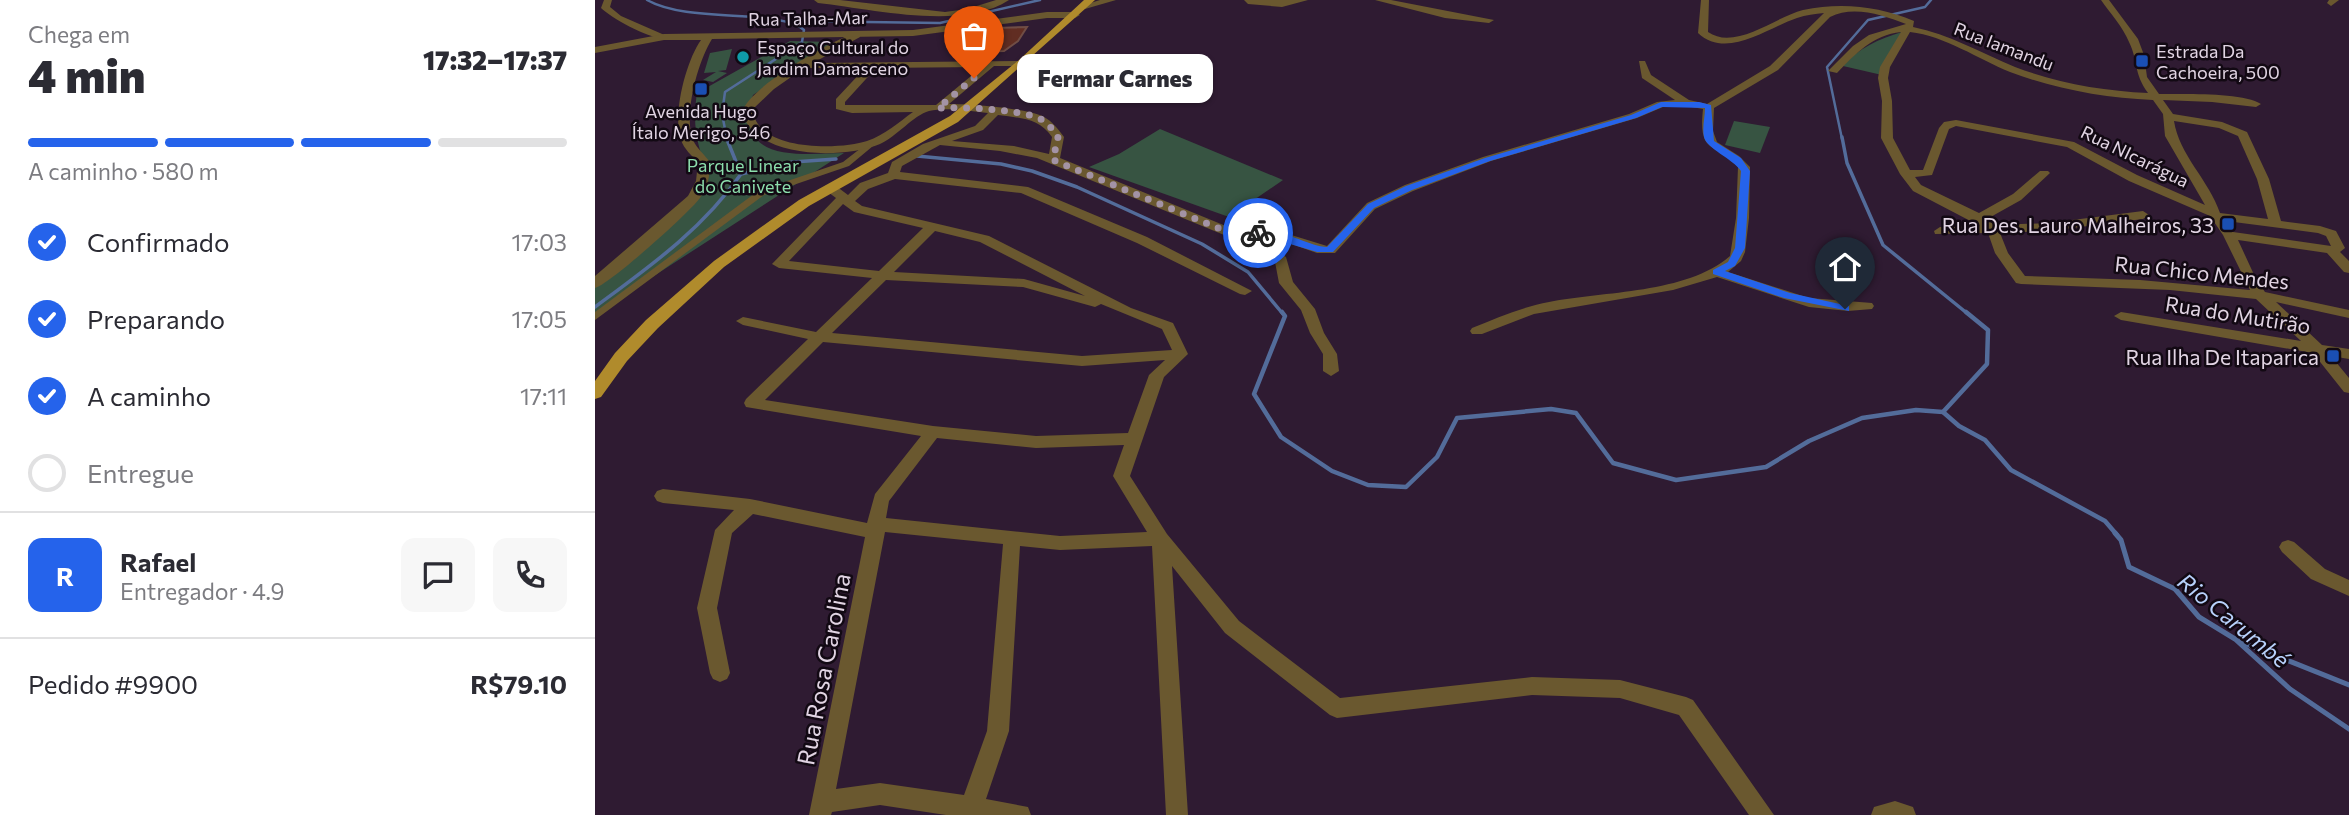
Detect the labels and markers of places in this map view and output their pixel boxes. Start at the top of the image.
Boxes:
pin [944,6,1004,78]
place label: Espaço Cultural do Jardim Damasceno [757,36,909,79]
place label: Estrada Da Cachoeira, 500 [2156,40,2280,83]
marker: Espaço Cultural do Jardim Damasceno [735,49,751,65]
marker: Estrada Da Cachoeira, 500 [2134,53,2150,69]
callout: Fermar Carnes [1016,54,1212,102]
marker: Avenida Hugo Ítalo Merigo, 546 [693,81,709,97]
place label: Avenida Hugo Ítalo Merigo, 546 [632,100,770,143]
place label: Rua Des. Lauro Malheiros, 33 [1942,212,2214,237]
marker: Rua Des. Lauro Malheiros, 33 [2220,216,2236,232]
pin [1815,237,1875,309]
place label: Rua Ilha De Itaparica [2125,344,2319,369]
marker: Rua Ilha De Itaparica [2325,348,2341,364]

